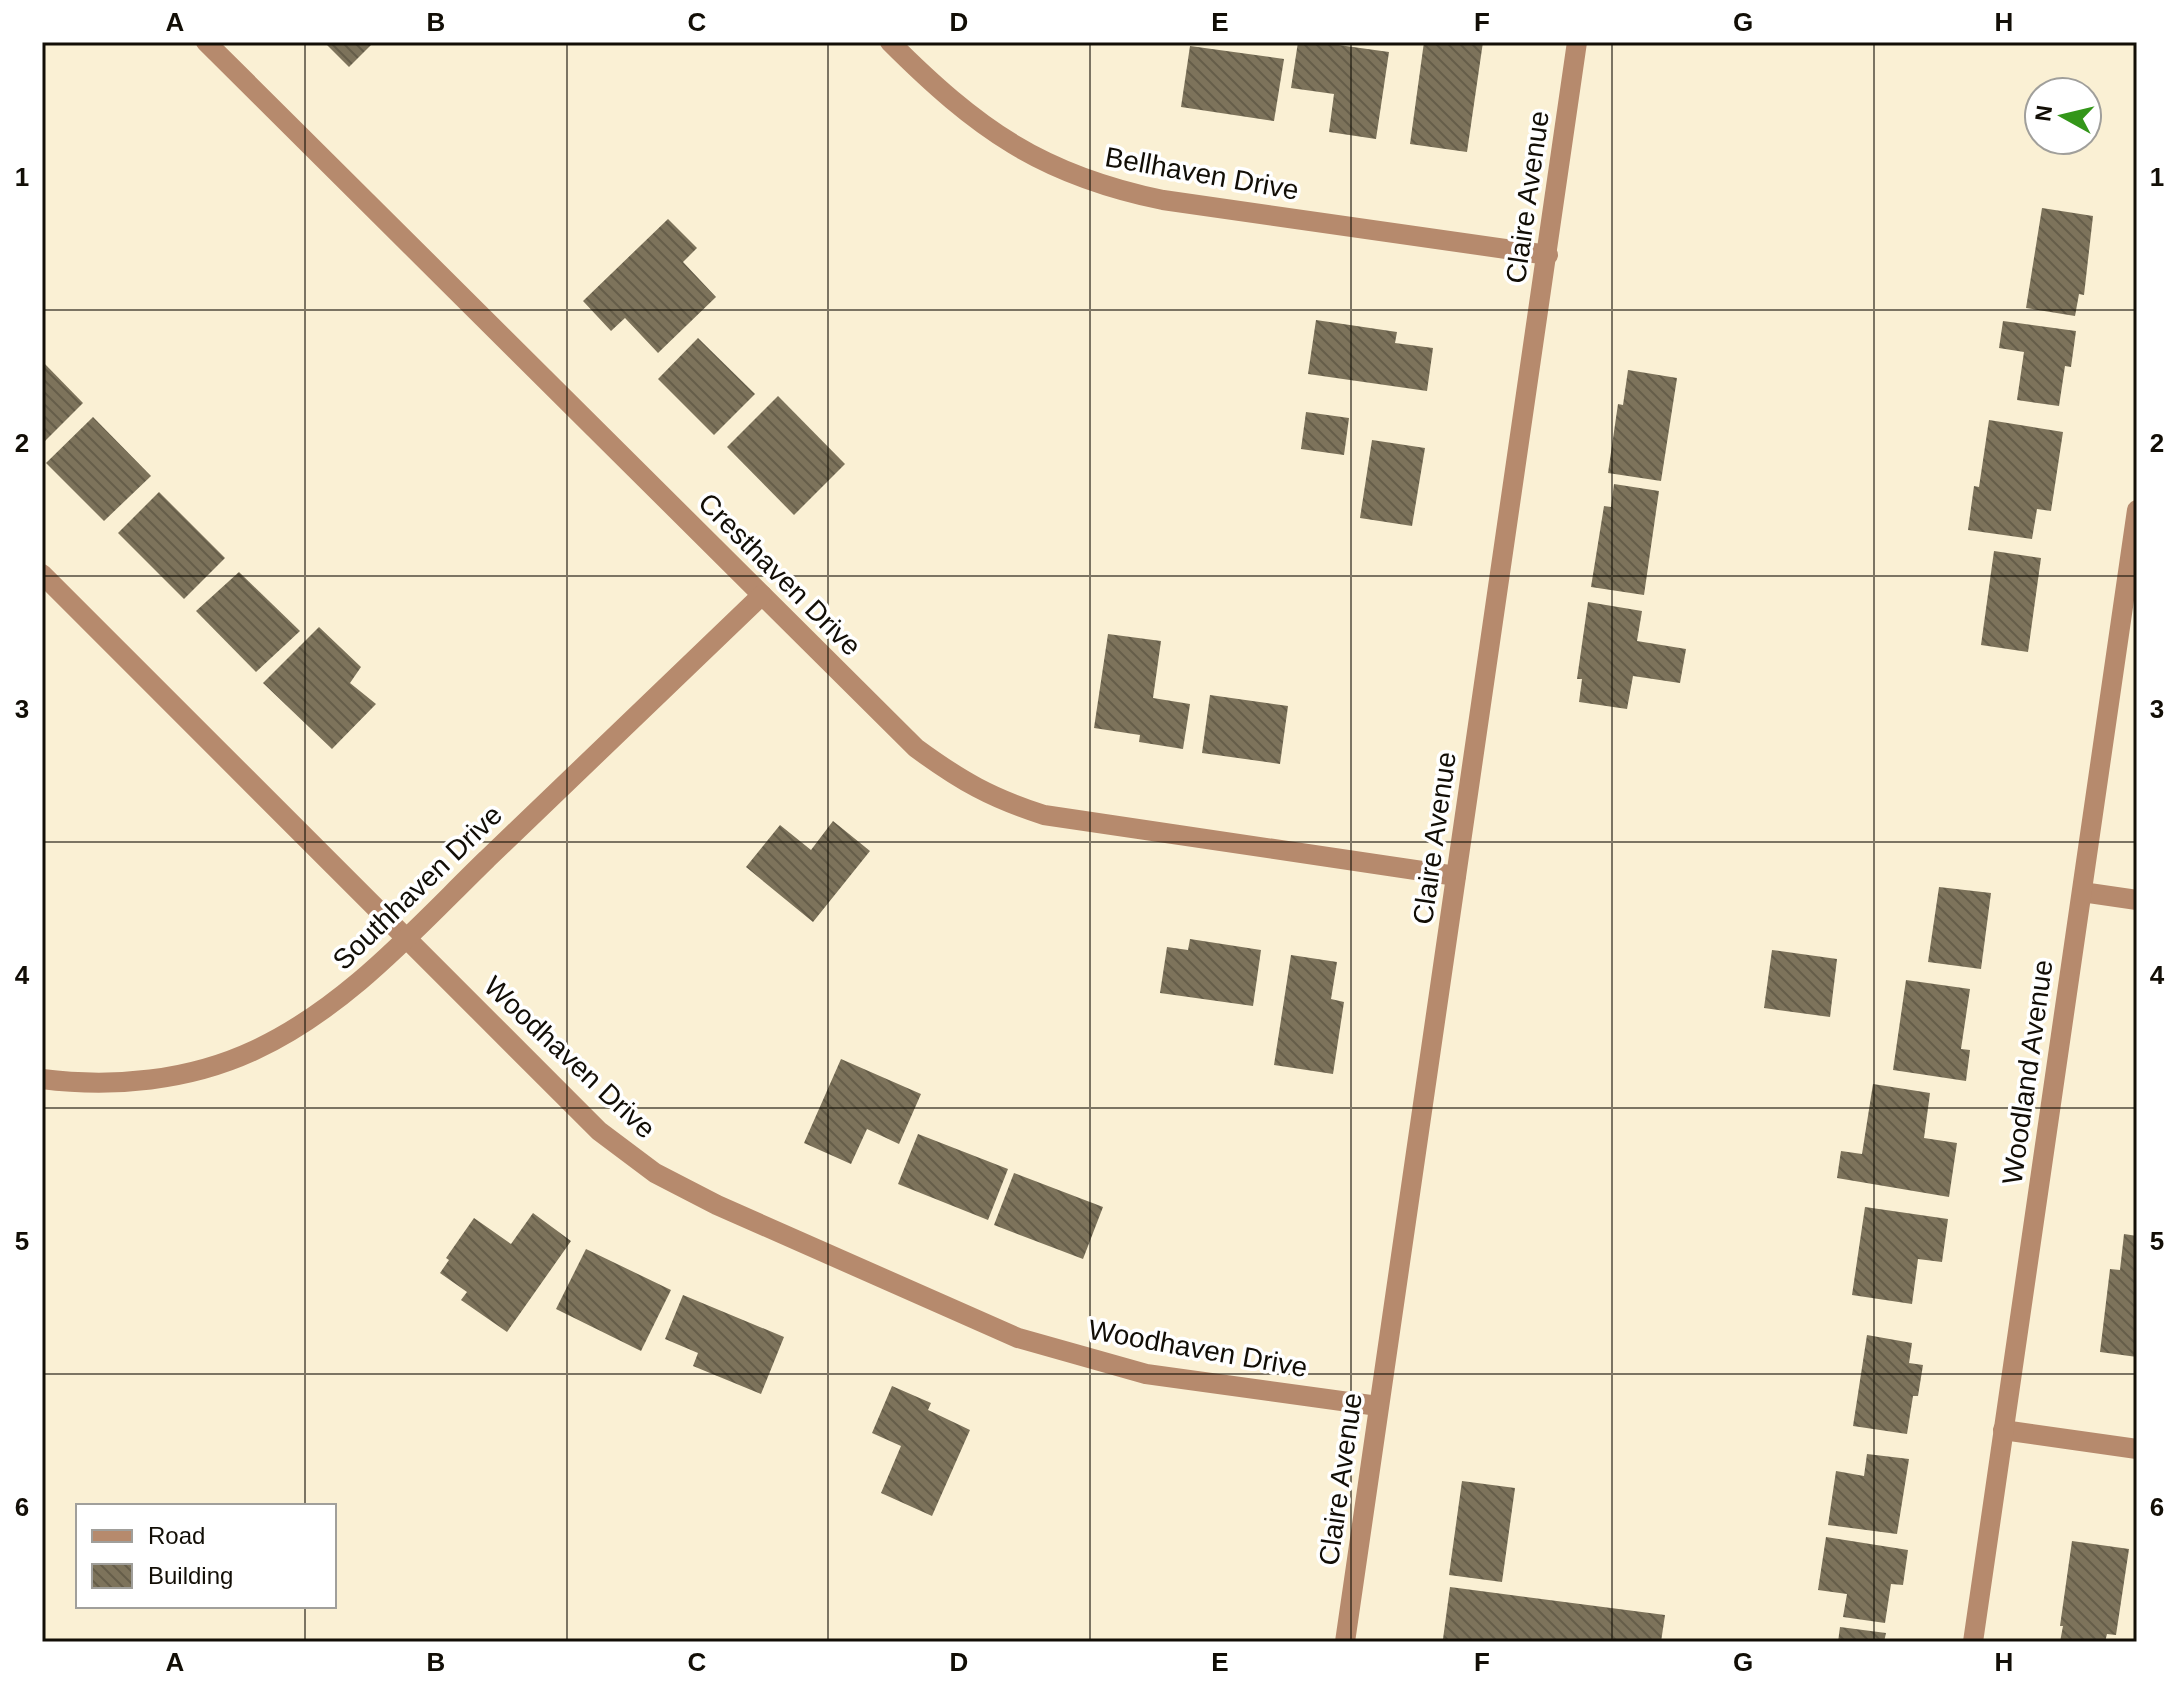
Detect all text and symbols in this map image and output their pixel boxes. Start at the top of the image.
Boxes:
text: A [166,7,185,37]
text: B [427,7,445,37]
text: C [688,7,707,37]
text: D [950,7,968,37]
text: E [1211,7,1229,37]
text: F [1474,7,1490,37]
text: G [1733,7,1753,37]
text: H [1995,7,2013,37]
north arrow [2023,76,2103,156]
text: N [2030,104,2057,123]
street label: Claire Avenue [1500,109,1555,285]
street label: Bellhaven Drive [1103,141,1301,206]
text: 1 [15,162,29,192]
text: 1 [2150,162,2164,192]
text: 2 [15,428,29,458]
text: 2 [2150,428,2164,458]
street label: Cresthaven Drive [692,487,867,662]
text: 3 [15,694,29,724]
text: 3 [2150,694,2164,724]
street label: Claire Avenue [1407,750,1462,926]
street label: Southhaven Drive [327,799,508,976]
street label: Woodland Avenue [1996,958,2059,1186]
text: 4 [15,960,30,990]
text: 4 [2150,960,2165,990]
street label: Woodhaven Drive [478,970,661,1144]
text: 5 [15,1226,29,1256]
text: 5 [2150,1226,2164,1256]
street label: Woodhaven Drive [1086,1314,1310,1383]
street label: Claire Avenue [1313,1391,1368,1567]
text: 6 [15,1492,29,1522]
text: 6 [2150,1492,2164,1522]
legend [76,1504,336,1608]
text: Road [148,1522,205,1549]
text: Building [148,1562,233,1589]
text: A [166,1647,185,1677]
text: B [427,1647,445,1677]
text: C [688,1647,707,1677]
text: D [950,1647,968,1677]
text: E [1211,1647,1229,1677]
text: F [1474,1647,1490,1677]
text: G [1733,1647,1753,1677]
text: H [1995,1647,2013,1677]

